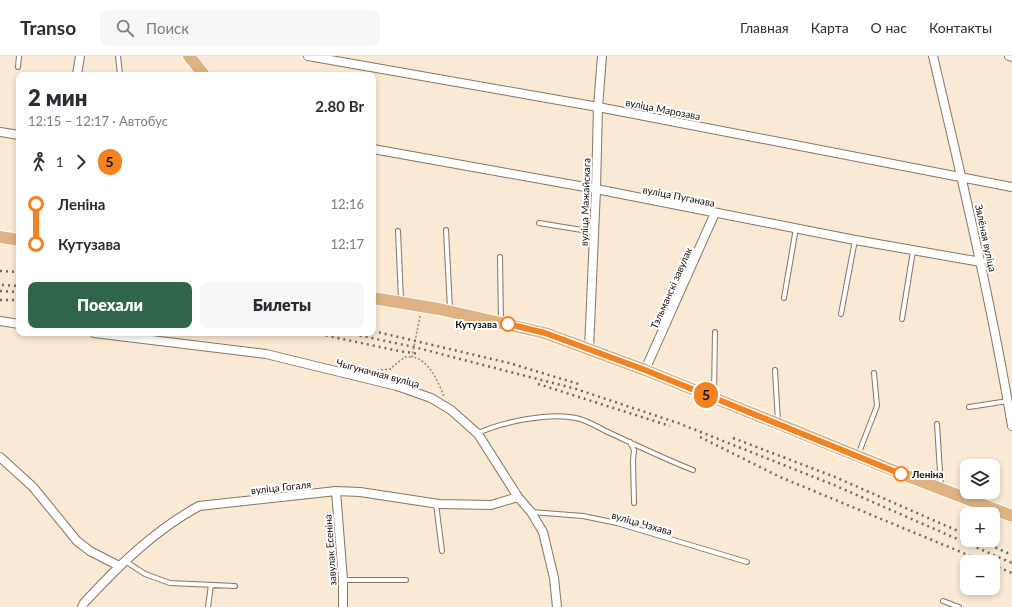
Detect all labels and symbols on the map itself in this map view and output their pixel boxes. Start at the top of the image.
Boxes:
street label: вуліца Марозава [625,96,701,122]
street label: вуліца Мажайскага [577,158,593,246]
street label: вуліца Пуганава [642,183,716,209]
street label: Зялёная вуліца [973,203,999,273]
street label: Тэльманскі завулак [648,245,695,331]
marker: Кутузава [500,316,516,332]
place label: Кутузава [455,318,497,330]
street label: Чыгуначная вуліца [335,356,421,390]
line badge: 5 [693,382,719,408]
marker: Леніна [893,466,909,482]
place label: Леніна [911,468,944,480]
street label: вуліца Гогаля [250,478,312,496]
street label: вуліца Чэхава [610,509,674,537]
street label: завулак Есеніна [322,514,338,586]

